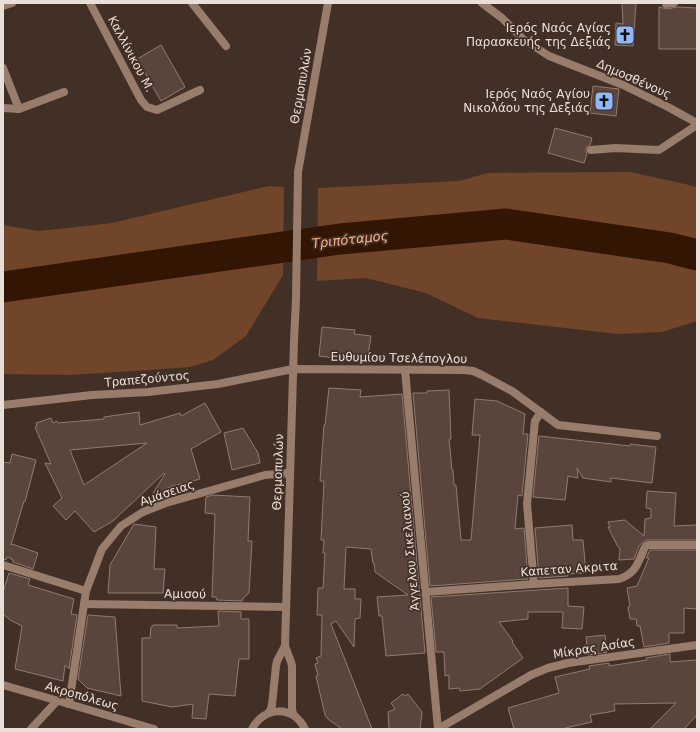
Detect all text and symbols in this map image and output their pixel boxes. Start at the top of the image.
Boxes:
street label: Καλλίνικου Μ. [105,14,157,94]
place label: Ιερός Ναός Αγίας Παρασκευής της Δεξιάς [466,21,611,49]
church icon: Ιερός Ναός Αγίας Παρασκευής της Δεξιάς [614,24,636,46]
street label: Θερμοπυλών [287,47,315,125]
street label: Δημοσθένους [594,56,674,102]
place label: Ιερός Ναός Αγίου Νικολάου της Δεξιάς [463,87,590,115]
church icon: Ιερός Ναός Αγίου Νικολάου της Δεξιάς [593,90,615,112]
water label: Τριπόταμος [311,228,389,251]
street label: Ευθυμίου Τσελέπογλου [331,350,468,366]
street label: Τραπεζούντος [103,368,190,390]
street label: Θερμοπυλών [270,433,286,510]
street label: Αμάσειας [138,477,196,509]
street label: Άγγελου Σικελιανού [398,491,422,611]
street label: Καπεταν Ακριτα [520,559,618,579]
street label: Αμισού [164,587,206,601]
street label: Μίκρας Ασίας [552,635,636,661]
street label: Ακροπόλεως [44,679,120,713]

